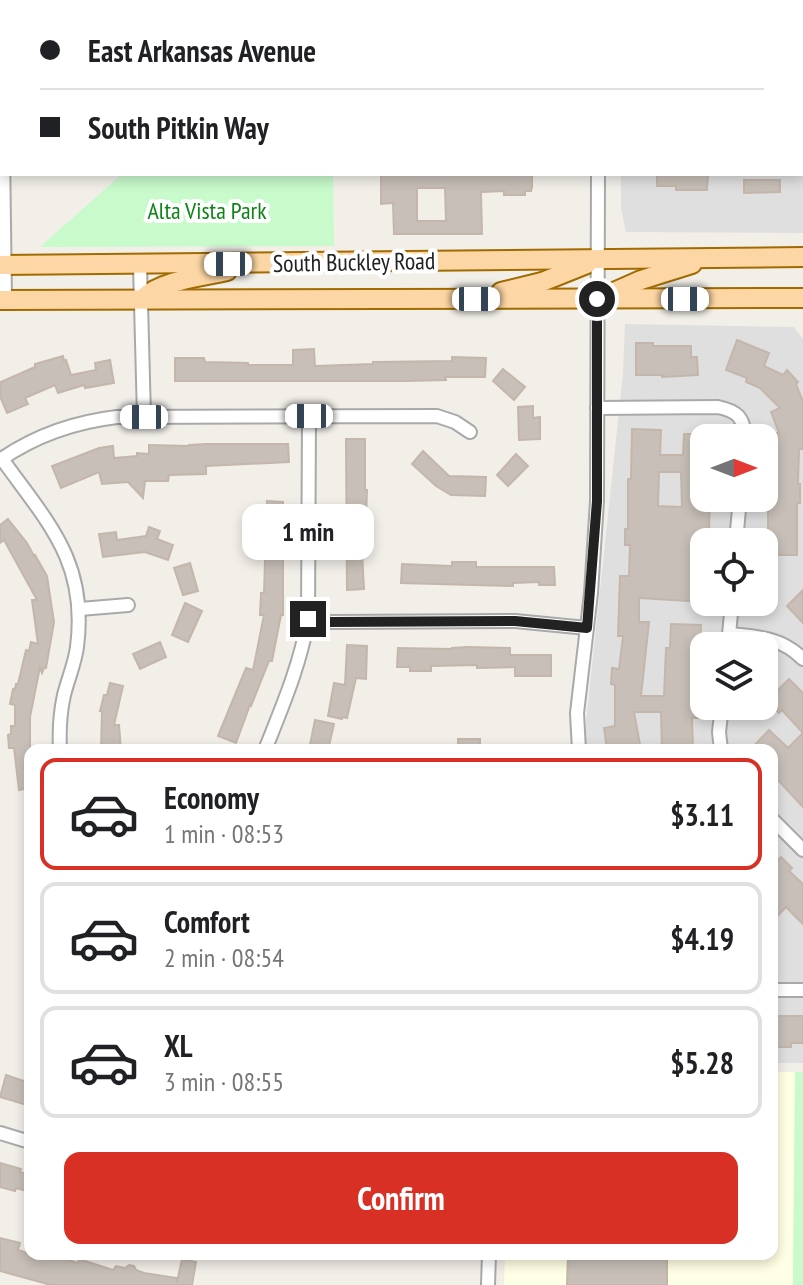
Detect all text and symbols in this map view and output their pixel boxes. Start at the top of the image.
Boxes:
text: East Arkansas Avenue [88,31,316,70]
text: South Pitkin Way [88,108,269,147]
park label: Alta Vista Park [147,195,267,226]
street label: South Buckley Road [273,245,435,279]
car [204,252,252,276]
route start [579,281,615,317]
car [452,287,500,311]
car [661,287,709,311]
car [285,404,333,428]
car [120,405,168,429]
north arrow [690,424,778,512]
map controls [690,424,778,720]
callout: 1 min [242,503,374,559]
text: 1 min [282,515,334,548]
button: locate [690,528,778,616]
route end [290,601,326,637]
button: layers [690,632,778,720]
icon: car [68,778,140,850]
text: Economy [164,778,259,817]
text: $3.11 [670,795,734,834]
text: 1 min · 08:53 [164,817,284,850]
icon: car [68,902,140,974]
text: Comfort [164,902,250,941]
text: $4.19 [670,919,734,958]
text: 2 min · 08:54 [164,941,284,974]
icon: car [68,1026,140,1098]
text: XL [164,1026,193,1065]
text: $5.28 [670,1043,734,1082]
text: 3 min · 08:55 [164,1065,284,1098]
button: Confirm [64,1152,738,1244]

